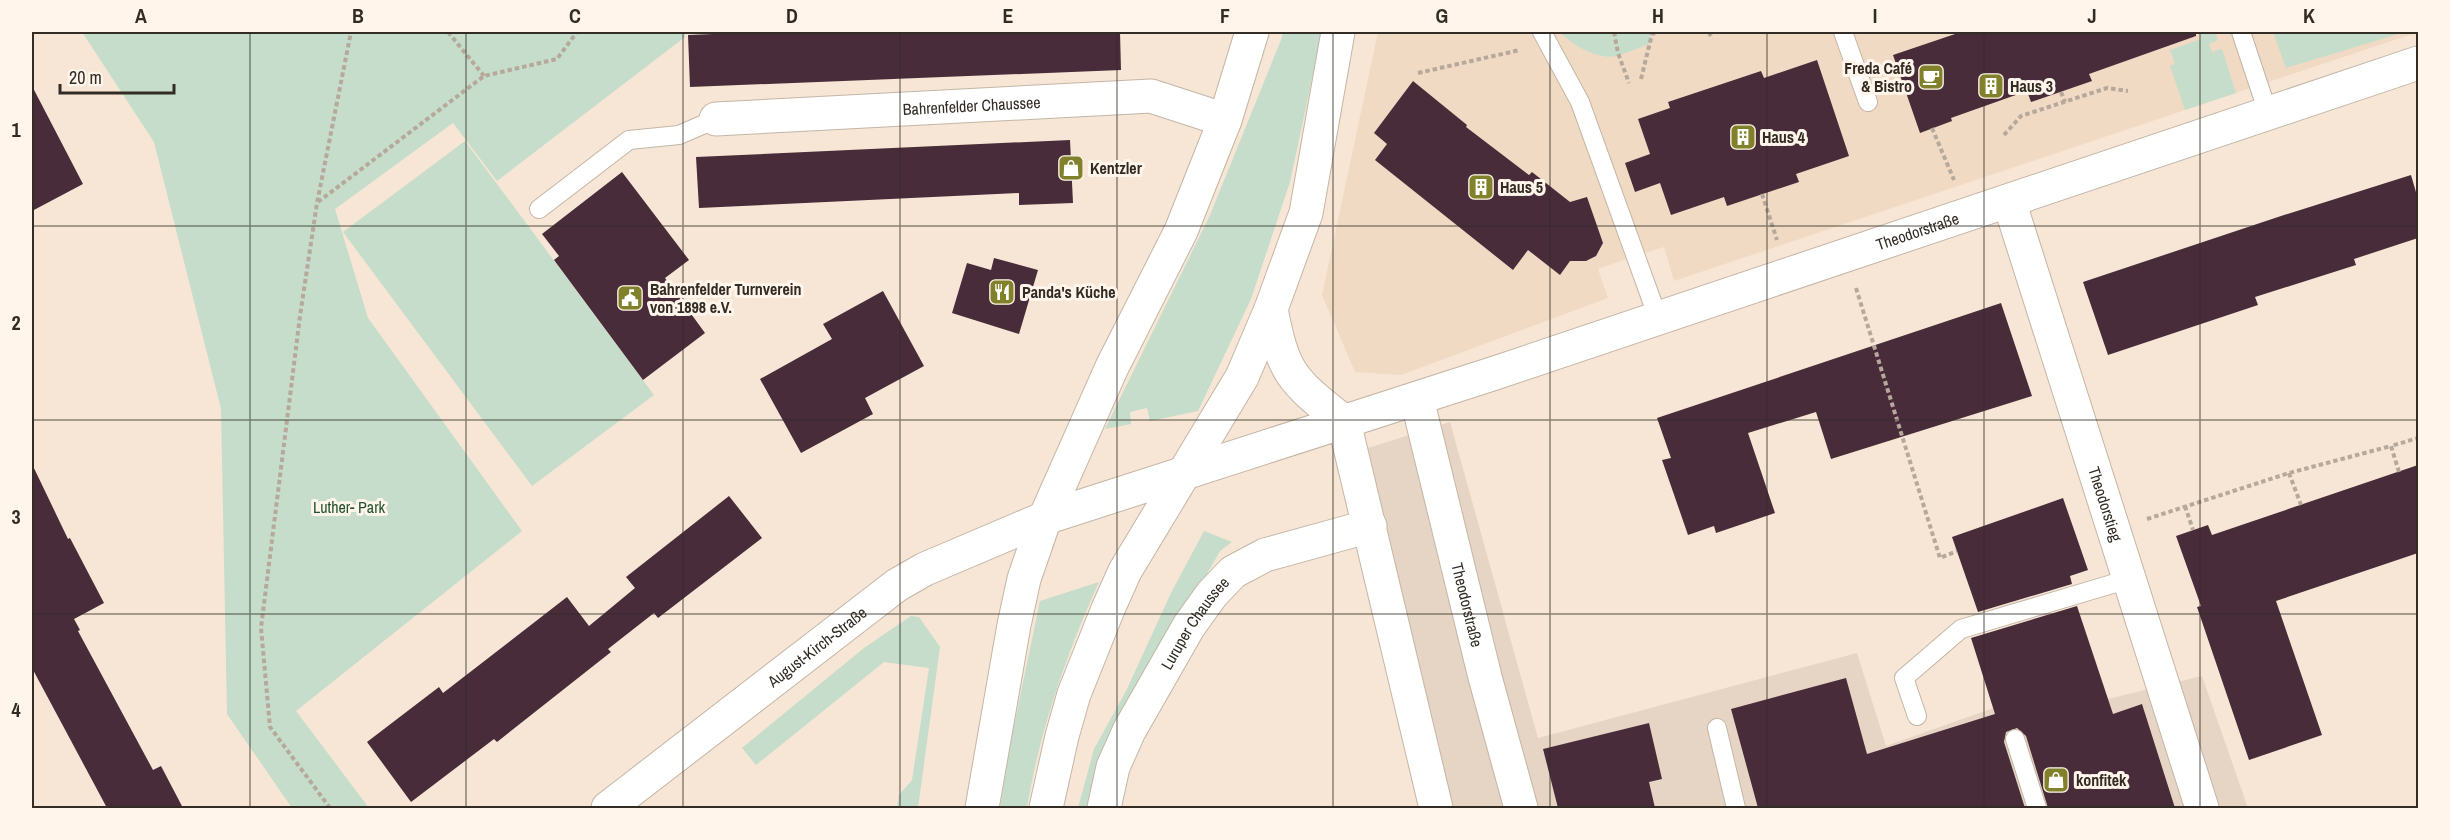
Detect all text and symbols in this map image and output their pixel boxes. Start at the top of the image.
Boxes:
text: A [135,2,147,29]
text: B [352,2,364,29]
text: C [569,2,581,29]
text: D [786,2,798,29]
text: E [1003,2,1014,29]
text: F [1220,2,1230,29]
text: G [1436,2,1448,29]
text: H [1652,2,1664,29]
text: I [1873,2,1877,29]
text: J [2087,2,2097,29]
text: K [2303,2,2315,29]
scale bar [60,57,174,95]
place label: Freda Café & Bistro [1844,57,1912,97]
cafe icon: Freda Café & Bistro [1916,62,1946,92]
text: 20 m [69,65,102,90]
building icon: Haus 3 [1976,71,2006,101]
place label: Haus 3 [2010,75,2053,97]
street label: Bahrenfelder Chaussee [902,91,1041,120]
text: 1 [11,116,21,143]
building icon: Haus 4 [1728,122,1758,152]
place label: Haus 4 [1762,126,1806,148]
shop icon: Kentzler [1056,153,1086,183]
place label: Kentzler [1090,157,1143,179]
building icon: Haus 5 [1466,172,1496,202]
place label: Haus 5 [1500,176,1543,198]
street label: Theodorstraße [1873,207,1962,255]
restaurant icon: Panda's Küche [987,277,1017,307]
place label: Bahrenfelder Turnverein von 1898 e.V. [650,278,801,318]
place label: Panda's Küche [1022,281,1116,303]
public building icon: Bahrenfelder Turnverein von 1898 e.V. [615,283,645,313]
text: 2 [11,309,21,336]
street label: Theodorstieg [2083,464,2128,545]
park label: Luther- Park [313,496,386,518]
text: 3 [11,503,21,530]
street label: Theodorstraße [1446,560,1488,649]
street label: Luruper Chaussee [1155,572,1234,673]
street label: August-Kirch-Straße [762,601,871,693]
text: 4 [11,696,21,723]
shop icon: konfitek [2041,765,2071,795]
place label: konfitek [2076,769,2127,791]

